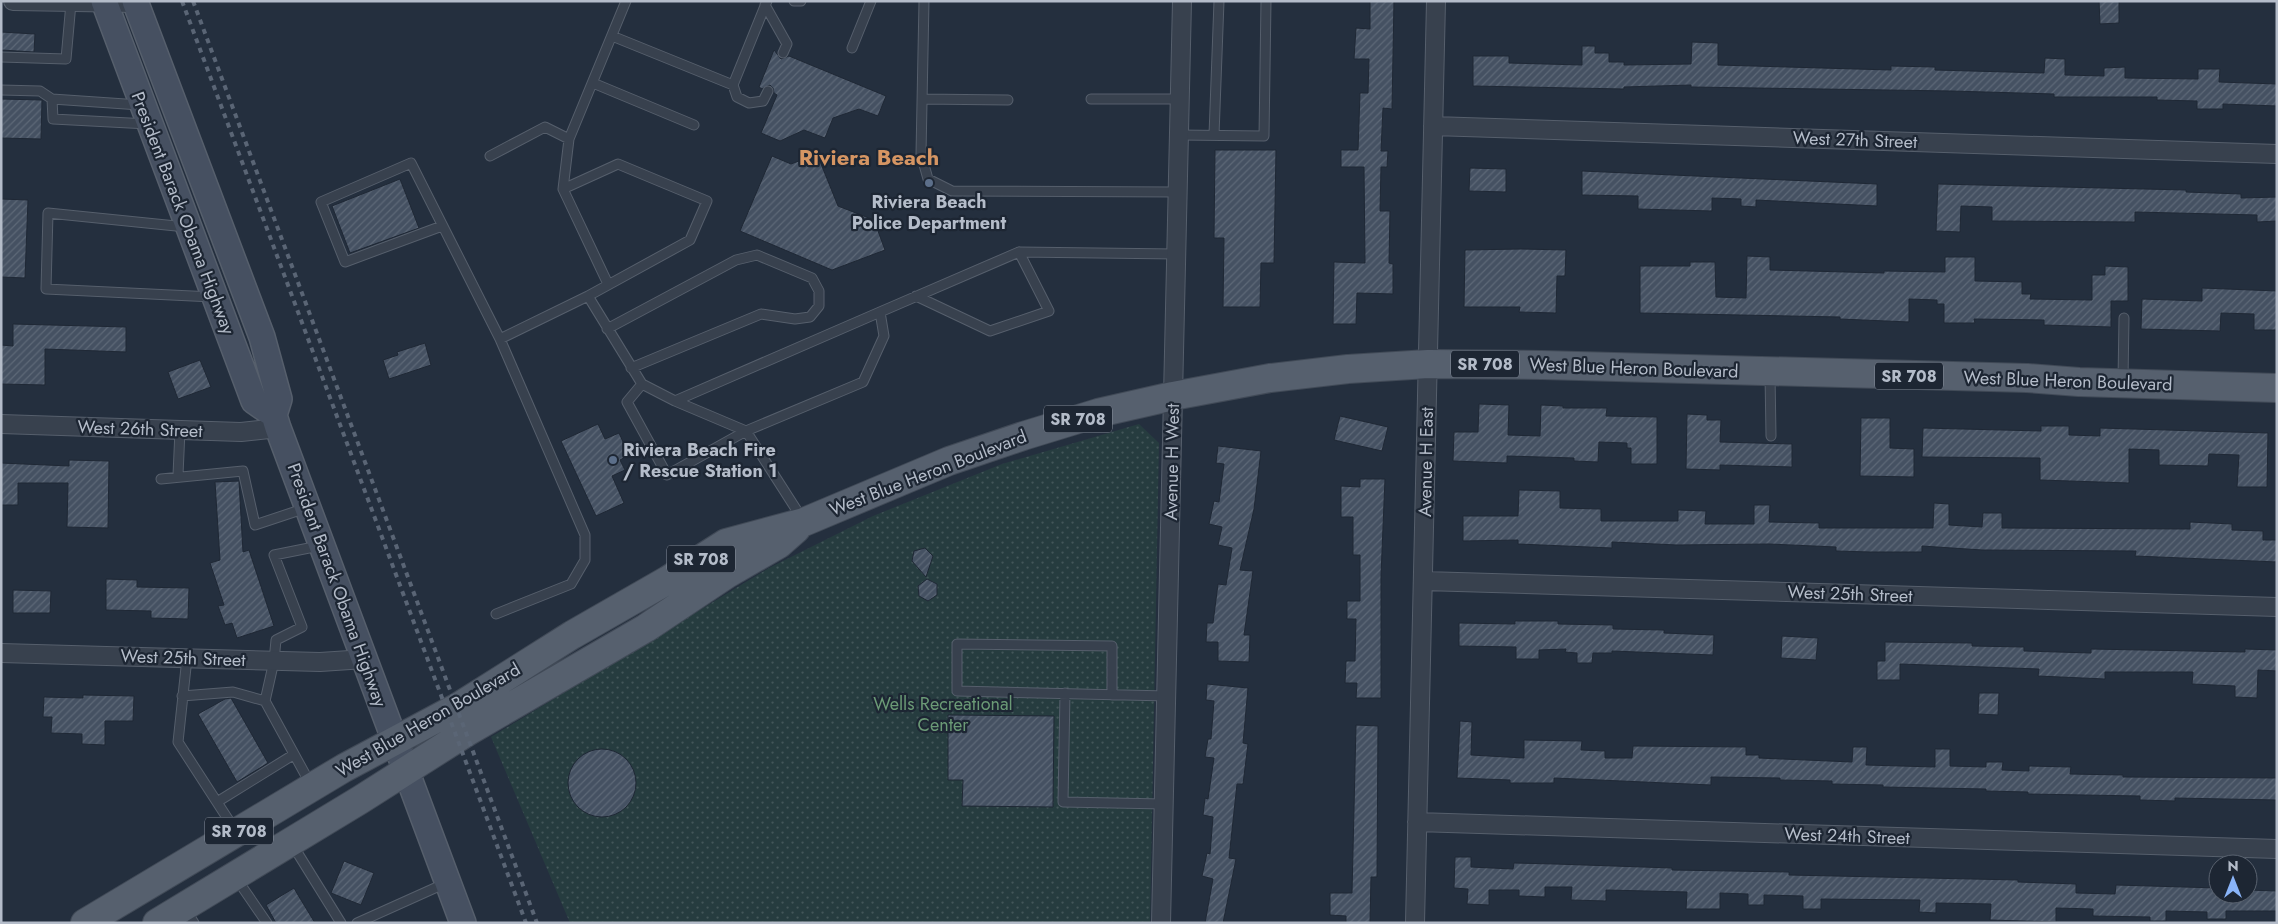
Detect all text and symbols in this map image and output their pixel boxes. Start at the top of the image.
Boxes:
street label: President Barack Obama Highway [125,88,241,338]
street label: West 27th Street [1792,125,1918,155]
district label: Riviera Beach [799,141,939,173]
marker: Riviera Beach Police Department [923,177,935,189]
place label: Riviera Beach Police Department [852,189,1006,236]
road number: SR 708 [1451,350,1519,378]
street label: West Blue Heron Boulevard [1529,351,1739,385]
road number: SR 708 [1875,362,1943,390]
street label: West Blue Heron Boulevard [1963,364,2173,398]
street label: Avenue H West [1158,403,1186,521]
road number: SR 708 [1044,406,1112,432]
street label: Avenue H East [1412,406,1440,517]
street label: West 26th Street [77,414,204,444]
street label: West Blue Heron Boulevard [826,423,1030,523]
place label: Riviera Beach Fire / Rescue Station 1 [623,437,777,484]
marker: Riviera Beach Fire / Rescue Station 1 [607,454,619,466]
street label: President Barack Obama Highway [281,459,393,711]
road number: SR 708 [667,546,735,572]
street label: West 25th Street [1787,579,1914,609]
street label: West 25th Street [120,643,247,673]
street label: West Blue Heron Boulevard [331,656,525,784]
park label: Wells Recreational Center [873,691,1013,738]
road number: SR 708 [205,818,273,844]
street label: West 24th Street [1784,821,1911,851]
north arrow [2208,854,2258,904]
text: N [2227,856,2239,876]

